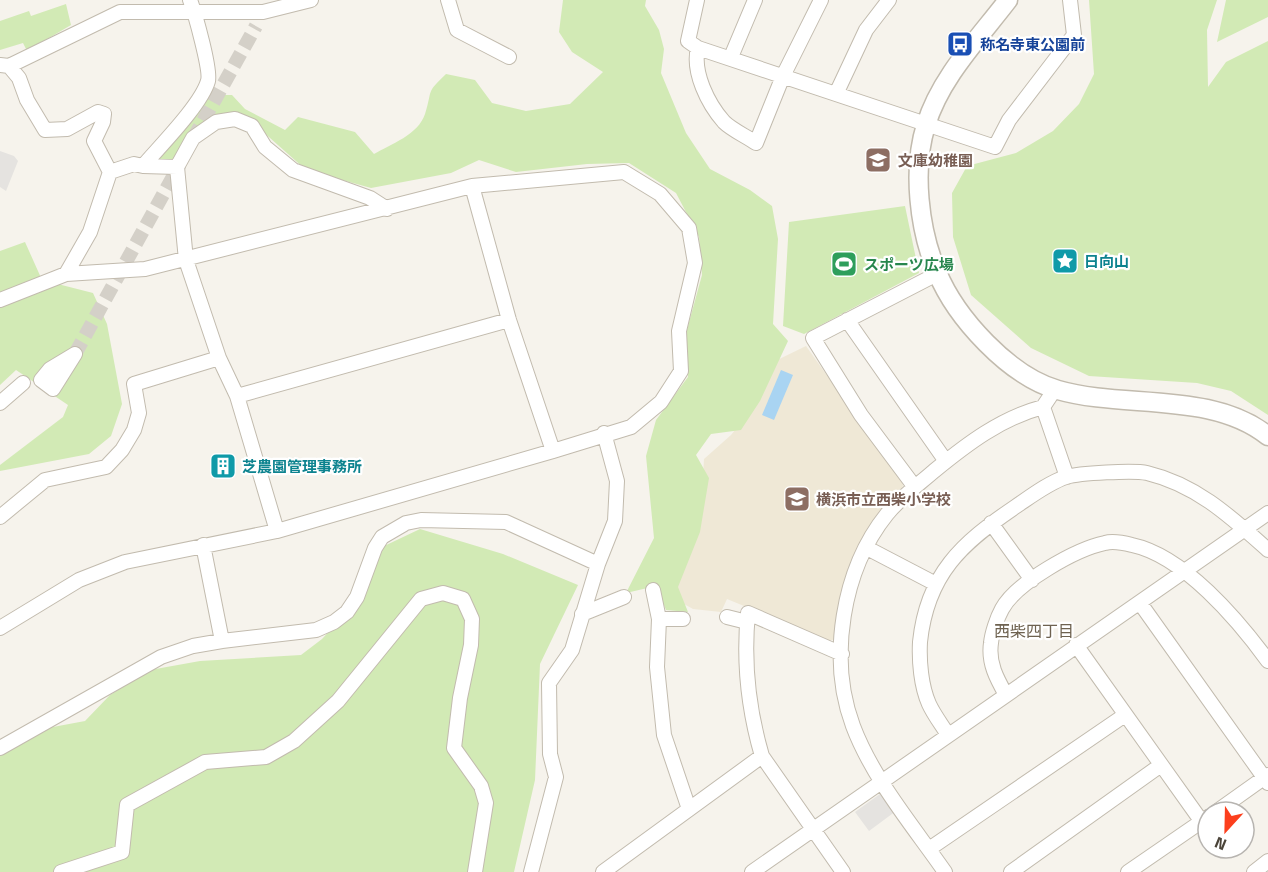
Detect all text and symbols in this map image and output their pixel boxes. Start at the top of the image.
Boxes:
bus stop icon: 称名寺東公園前 [945,29,975,59]
place label: 称名寺東公園前 [980,33,1085,56]
school or university icon: 文庫幼稚園 [863,145,893,175]
place label: 文庫幼稚園 [898,149,973,172]
place icon: 日向山 [1050,246,1080,276]
sports icon: スポーツ広場 [829,249,859,279]
place label: 日向山 [1084,250,1129,273]
place label: スポーツ広場 [864,253,954,276]
building icon: 芝農園管理事務所 [208,451,238,481]
place label: 芝農園管理事務所 [242,455,362,478]
school or university icon: 横浜市立西柴小学校 [782,484,812,514]
place label: 横浜市立西柴小学校 [816,488,951,511]
district label: 西柴四丁目 [994,619,1074,643]
north arrow [1196,800,1256,860]
text: N [1211,831,1230,857]

